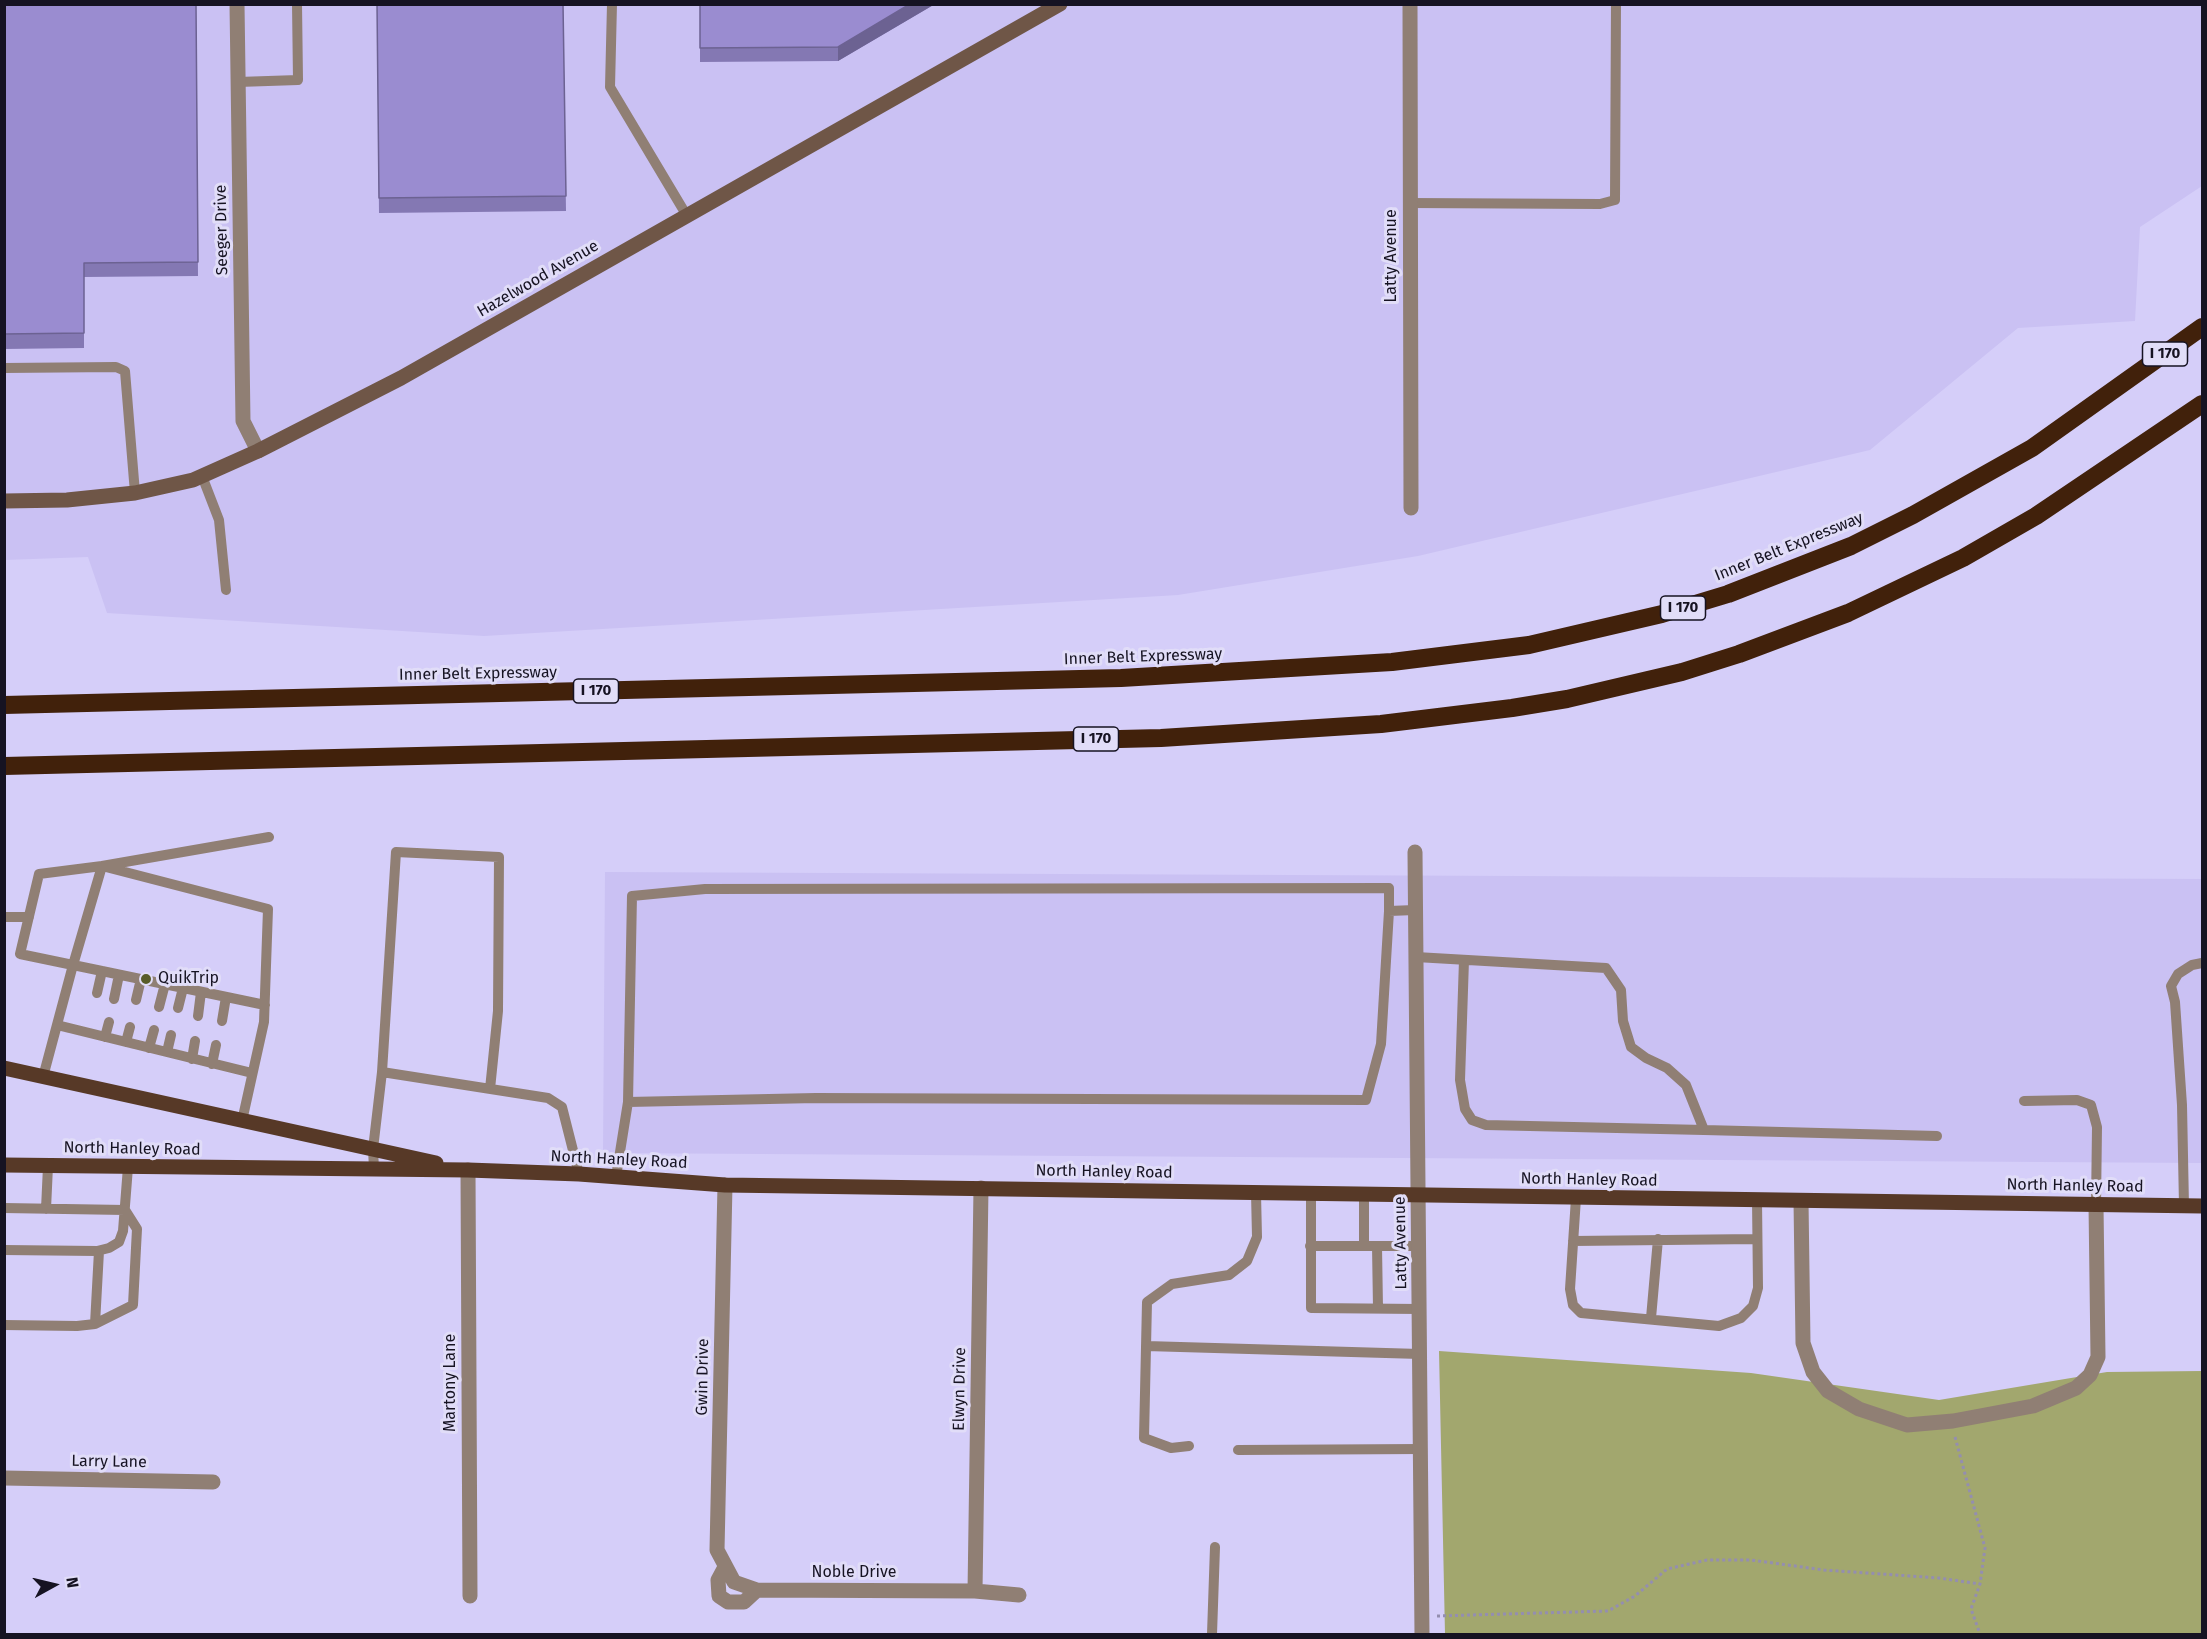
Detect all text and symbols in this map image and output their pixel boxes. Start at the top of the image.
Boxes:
street label: Seeger Drive [212,184,232,276]
street label: Latty Avenue [1382,209,1402,303]
street label: Hazelwood Avenue [474,236,602,322]
road number: I 170 [2142,342,2188,366]
street label: Inner Belt Expressway [1712,508,1866,586]
road number: I 170 [1660,596,1706,620]
street label: Inner Belt Expressway [1064,645,1222,669]
street label: Inner Belt Expressway [399,663,557,685]
road number: I 170 [574,679,618,703]
road number: I 170 [1074,727,1118,751]
place label: QuikTrip [158,969,219,989]
marker: QuikTrip [139,972,153,986]
street label: North Hanley Road [63,1138,201,1160]
street label: North Hanley Road [550,1147,688,1173]
street label: North Hanley Road [1035,1161,1173,1183]
street label: North Hanley Road [1520,1169,1658,1191]
street label: North Hanley Road [2006,1175,2144,1197]
street label: Latty Avenue [1391,1196,1411,1290]
street label: Martony Lane [441,1334,461,1432]
street label: Gwin Drive [693,1338,713,1416]
street label: Elwyn Drive [950,1347,970,1431]
street label: Larry Lane [71,1452,147,1472]
north arrow [24,1555,84,1615]
street label: Noble Drive [812,1563,896,1583]
text: N [62,1576,82,1589]

